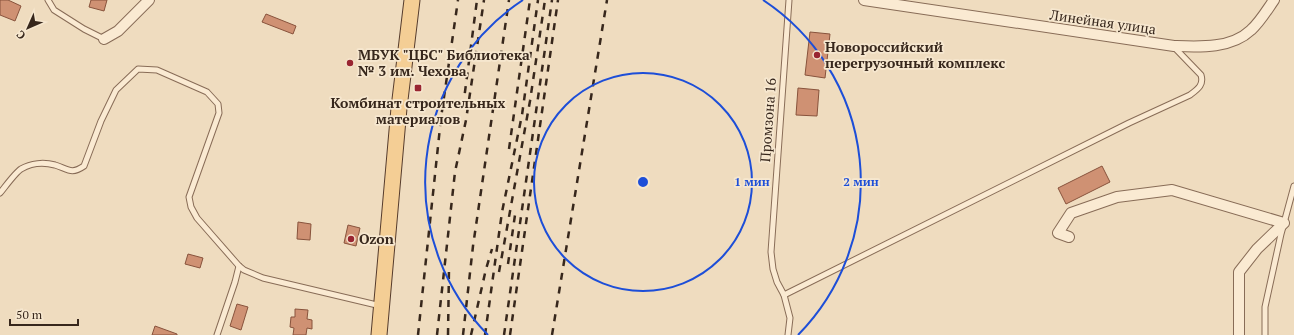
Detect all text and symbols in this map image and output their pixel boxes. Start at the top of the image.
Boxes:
street label: Линейная улица [1048,5,1157,38]
north arrow [8,8,48,48]
text: С [13,28,28,43]
place label: Новороссийский перегрузочный комплекс [825,37,1005,72]
place label: МБУК "ЦБС" Библиотека № 3 им. Чехова [358,45,530,80]
marker: Новороссийский перегрузочный комплекс [812,50,822,60]
marker: МБУК "ЦБС" Библиотека № 3 им. Чехова [345,58,355,68]
street label: Промзона 16 [755,77,780,163]
marker: Комбинат строительных материалов [413,83,423,93]
place label: Комбинат строительных материалов [331,93,506,128]
text: 1 мин [734,174,770,189]
text: 2 мин [843,174,879,189]
centre of rings [636,175,650,189]
place label: Ozon [359,229,394,248]
marker: Ozon [346,234,356,244]
scale bar [10,301,78,327]
text: 50 m [16,307,43,322]

